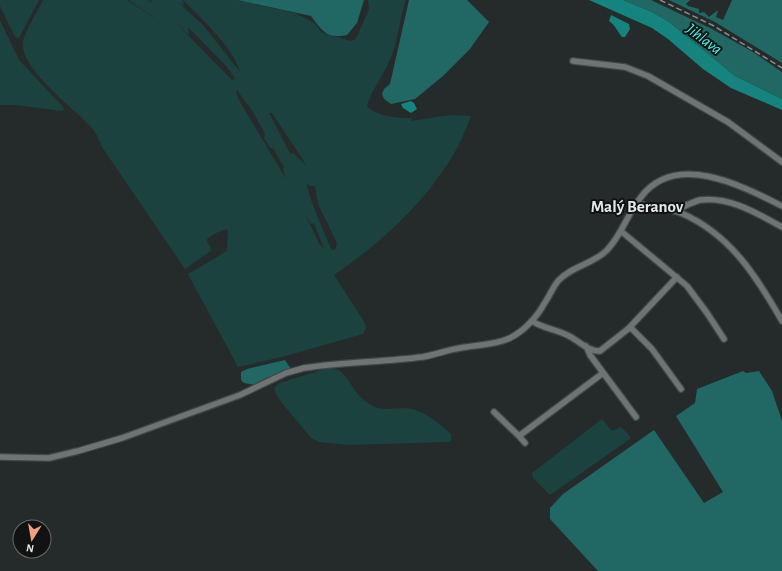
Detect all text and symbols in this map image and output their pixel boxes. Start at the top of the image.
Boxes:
water label: Jihlava [683,20,725,57]
district label: Malý Beranov [591,198,684,216]
north arrow [12,519,52,559]
text: N [25,542,35,554]

